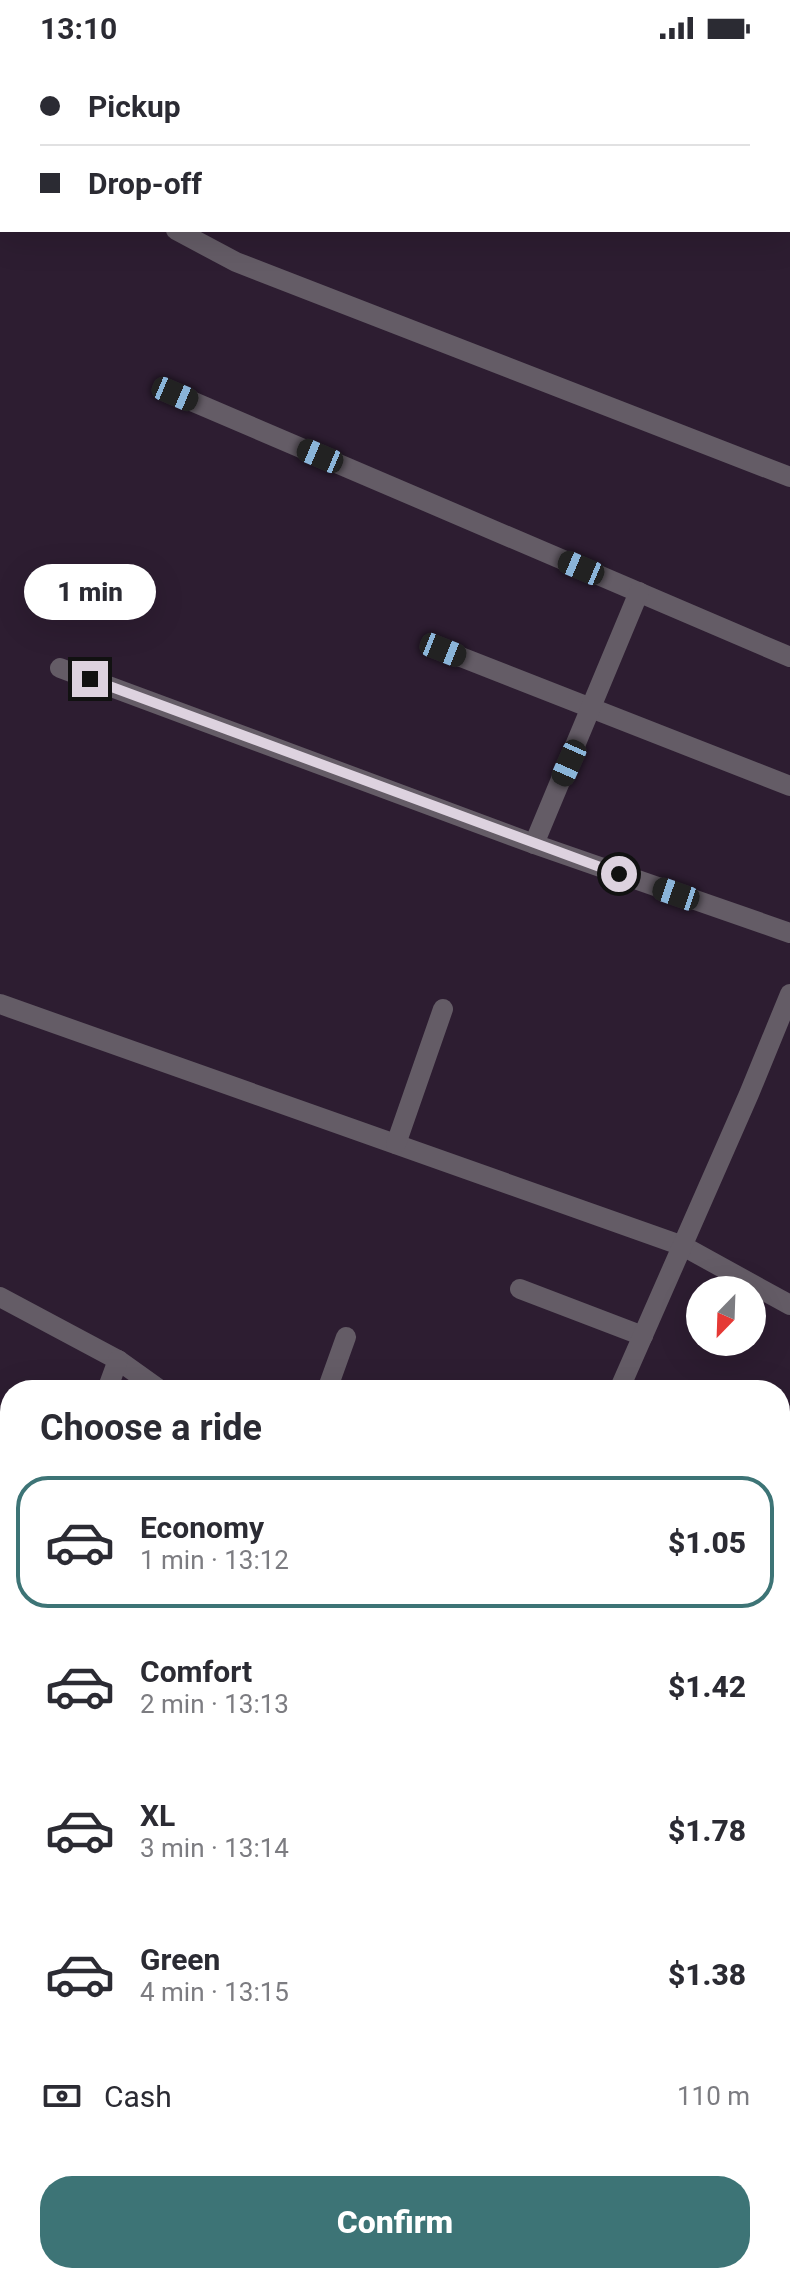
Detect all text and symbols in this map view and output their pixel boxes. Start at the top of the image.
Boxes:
text: 13:10 [40,11,117,46]
text: Pickup [88,89,181,124]
text: Drop-off [88,166,202,201]
car [148,374,202,414]
car [293,436,347,476]
car [554,548,608,588]
callout: 1 min [24,563,156,619]
text: 1 min [57,577,123,607]
car [416,630,470,670]
route end [72,661,108,697]
car [548,736,590,790]
route start [601,856,637,892]
car [649,875,703,913]
north arrow [686,1276,766,1356]
map controls [686,1276,766,1356]
text: Choose a ride [40,1407,262,1449]
icon: car [44,1506,116,1578]
text: Economy [140,1510,264,1545]
text: $1.05 [668,1525,746,1560]
text: 1 min · 13:12 [140,1545,289,1575]
icon: car [44,1650,116,1722]
text: Comfort [140,1654,252,1689]
text: $1.42 [668,1669,746,1704]
text: 2 min · 13:13 [140,1689,289,1719]
icon: car [44,1794,116,1866]
text: XL [140,1798,175,1833]
text: $1.78 [668,1813,746,1848]
text: 3 min · 13:14 [140,1833,289,1863]
icon: car [44,1938,116,2010]
text: Green [140,1942,220,1977]
text: $1.38 [668,1957,746,1992]
text: 4 min · 13:15 [140,1977,289,2007]
icon: cash [40,2074,84,2118]
text: Cash [104,2079,172,2114]
text: 110 m [677,2081,750,2111]
button: Confirm [40,2176,750,2268]

